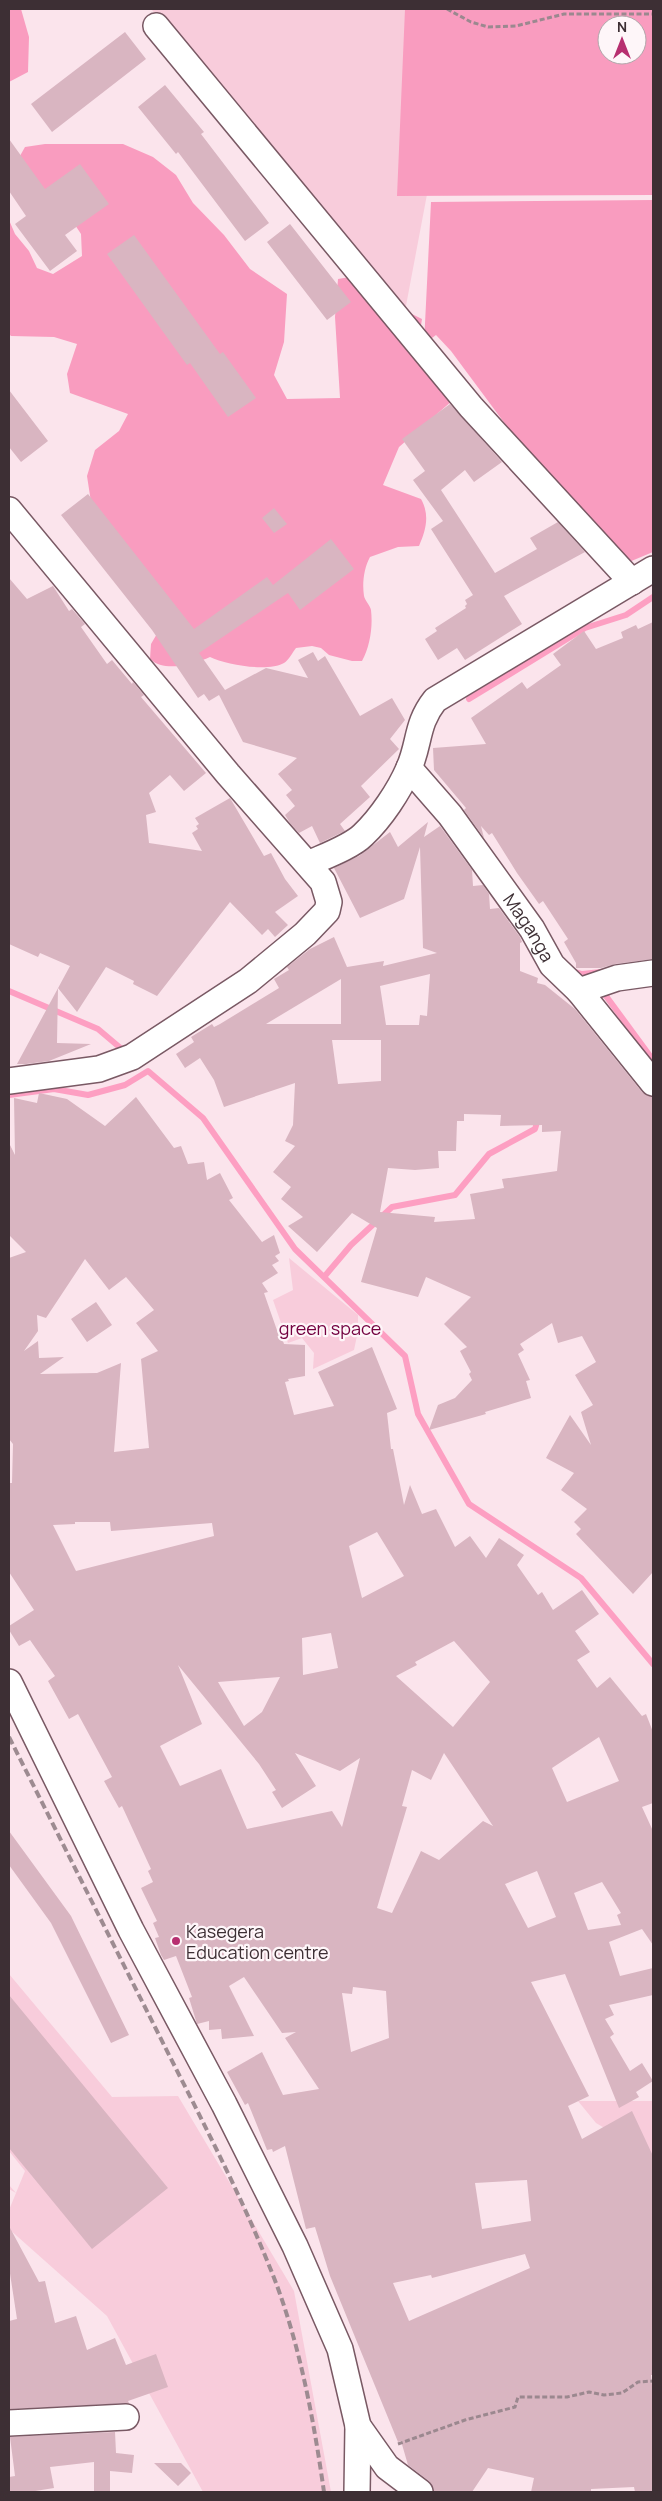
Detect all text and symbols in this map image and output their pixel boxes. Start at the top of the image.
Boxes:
north arrow [597,15,647,65]
text: N [617,17,627,36]
street label: Maganga [498,888,560,966]
park label: green space [279,1316,381,1340]
place label: Kasegera Education centre [186,1919,329,1964]
marker: Kasegera Education centre [170,1935,182,1947]

